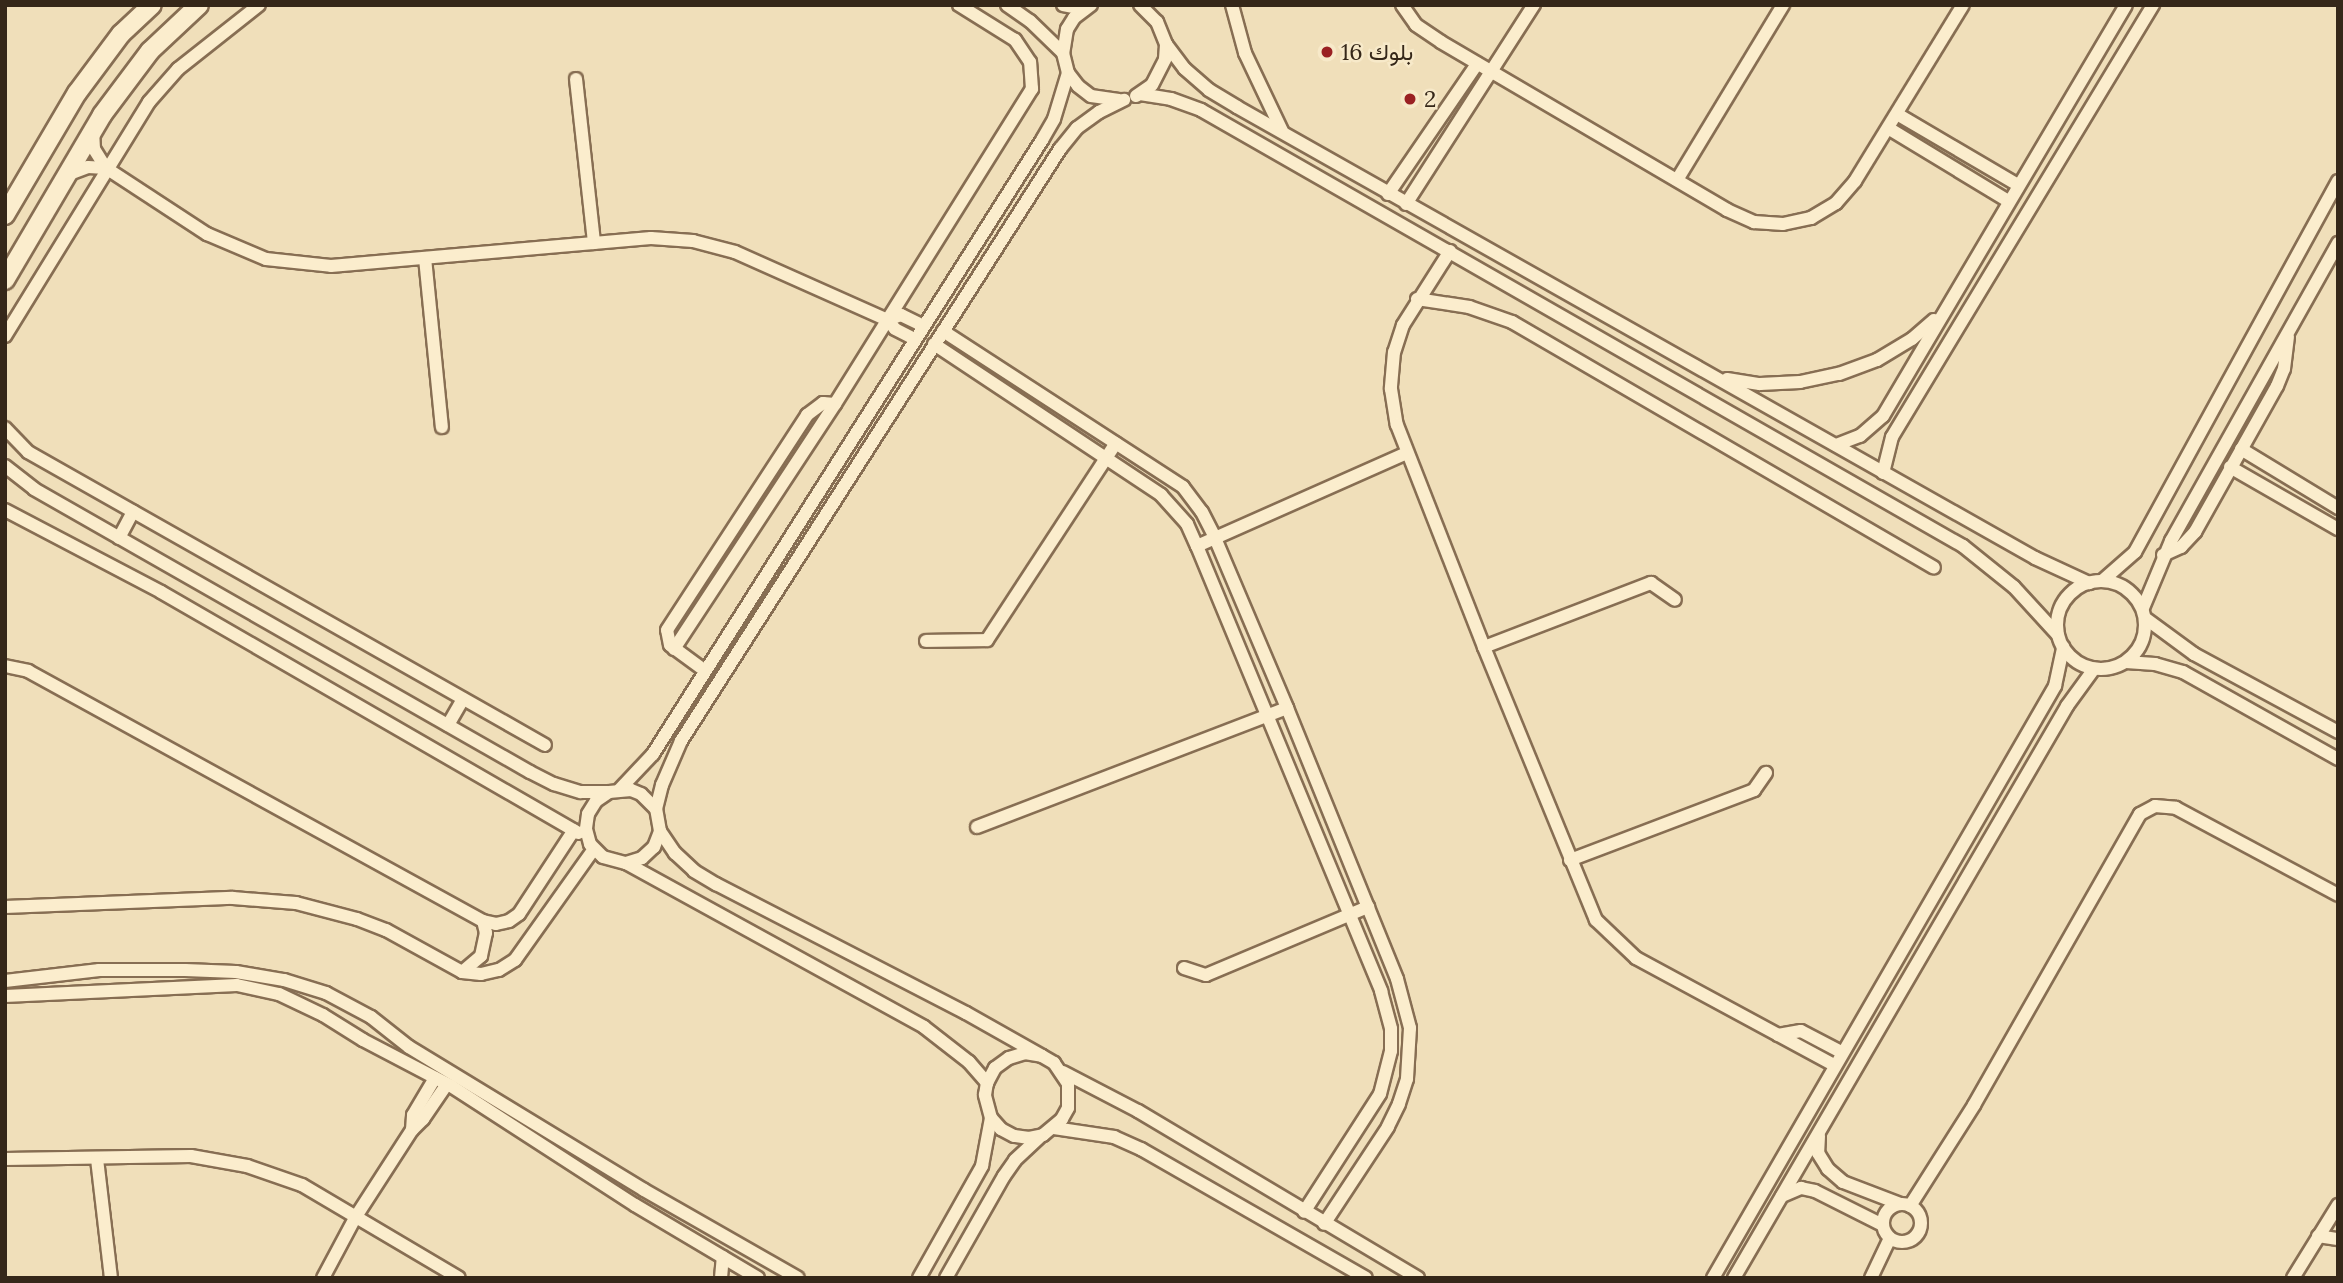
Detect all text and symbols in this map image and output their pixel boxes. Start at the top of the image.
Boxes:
place label: بلوك 16 [1341,38,1413,66]
marker: بلوك 16 [1319,44,1335,60]
place label: 2 [1424,85,1436,113]
marker: 2 [1402,91,1418,107]

